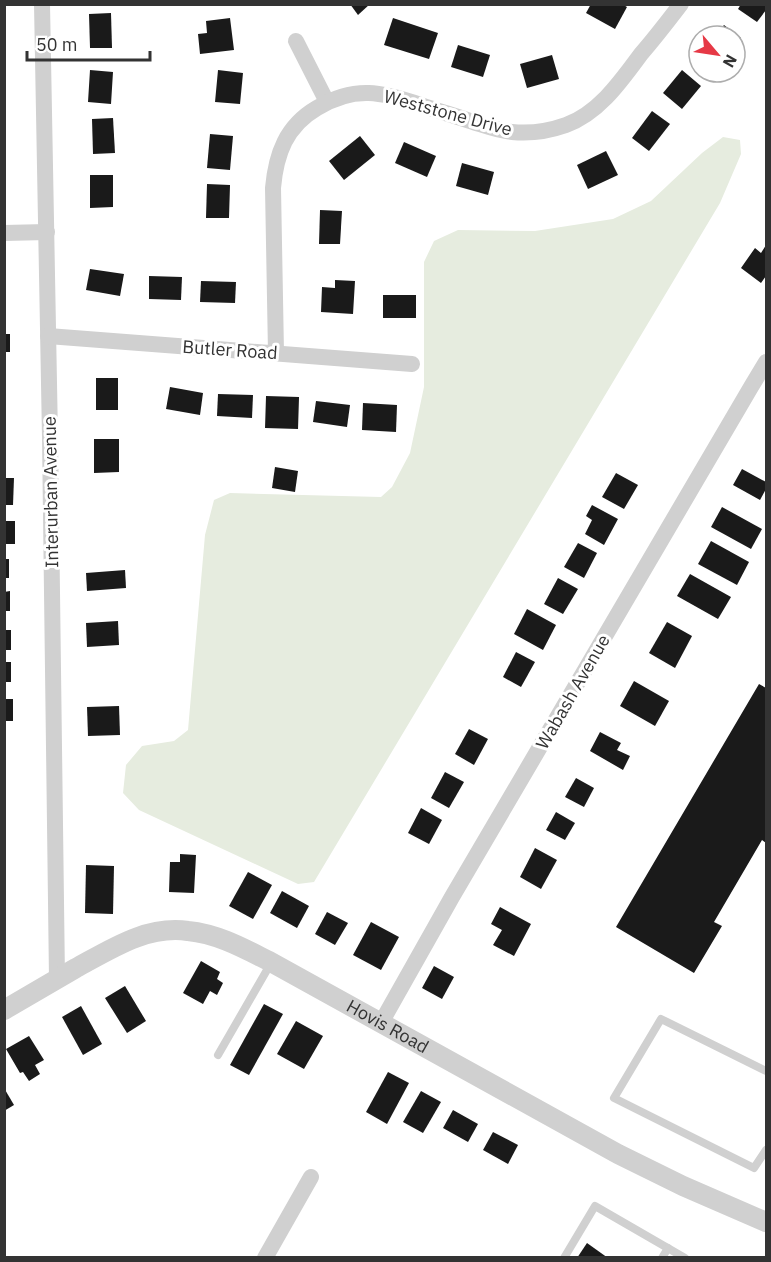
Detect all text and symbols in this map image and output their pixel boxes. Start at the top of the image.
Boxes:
scale bar [27,24,150,62]
north arrow [687,24,747,84]
text: 50 m [36,33,78,56]
text: N [719,51,742,71]
street label: Weststone Drive [382,84,515,141]
street label: Butler Road [182,335,278,364]
street label: Interurban Avenue [38,416,63,568]
street label: Wabash Avenue [530,630,615,753]
street label: Hovis Road [343,994,433,1058]

